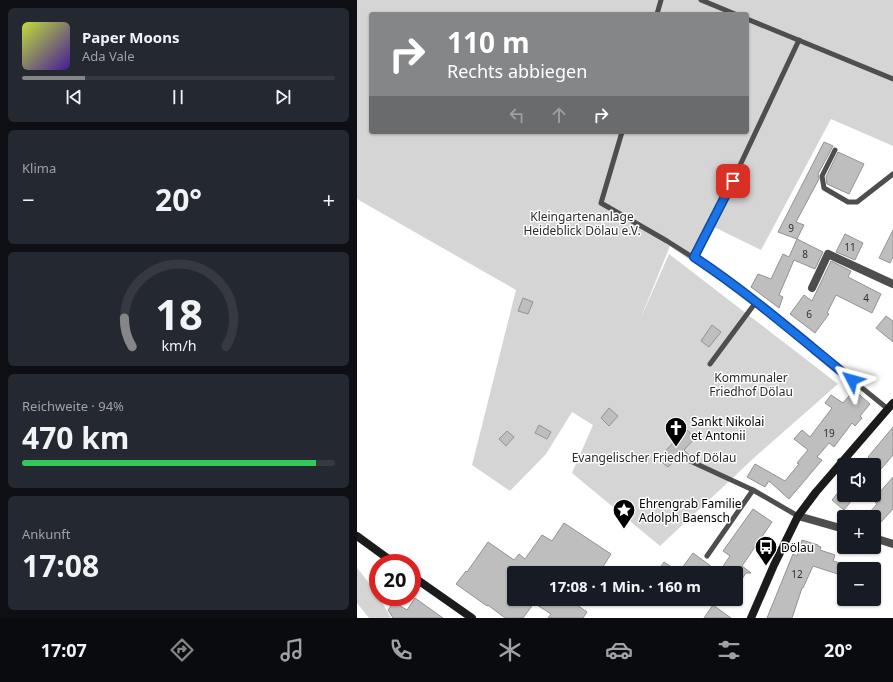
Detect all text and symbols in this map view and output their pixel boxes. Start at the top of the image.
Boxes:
text: 110 m [447,23,530,61]
text: Paper Moons [82,27,180,47]
icon: right [381,28,433,80]
text: Ada Vale [82,47,135,65]
text: Rechts abbiegen [447,59,587,83]
icon: previous [63,86,85,108]
icon: pause [167,86,189,108]
icon: next [272,86,294,108]
icon: left [506,104,528,126]
icon: ahead [548,104,570,126]
icon: right [590,104,612,126]
text: Klima [22,159,56,177]
pin [716,164,750,198]
icon: arrive [722,170,744,192]
text: 20° [155,179,202,220]
text: − [22,184,35,214]
text: + [322,184,335,214]
park label: Kleingartenanlage Heideblick Dölau e.V. [523,208,641,239]
house number: 9 [788,221,794,235]
house number: 11 [844,240,856,254]
house number: 8 [802,247,808,261]
text: 18 [155,286,202,342]
house number: 4 [863,291,869,305]
house number: 6 [806,307,812,321]
text: km/h [161,336,196,355]
position arrow [831,359,873,401]
park label: Kommunaler Friedhof Dölau [709,369,793,400]
text: Reichweite · 94% [22,397,124,415]
place label: Sankt Nikolai et Antonii [691,413,764,444]
church icon: Sankt Nikolai et Antonii [663,415,689,448]
text: 470 km [22,417,129,458]
house number: 19 [823,426,835,440]
park label: Evangelischer Friedhof Dölau [572,449,736,466]
map controls [837,458,881,606]
button: sound [837,458,881,502]
place label: Ehrengrab Familie Adolph Baensch [639,495,742,526]
place icon: Ehrengrab Familie Adolph Baensch [611,497,637,530]
button: + [837,510,881,554]
text: Ankunft [22,525,71,543]
bus stop icon: Dölau [753,534,779,567]
place label: Dölau [781,539,814,556]
text: 17:08 [22,545,99,586]
speed limit sign: 20 [369,554,421,606]
button: − [837,562,881,606]
house number: 12 [791,567,803,581]
text: 17:08 · 1 Min. · 160 m [549,576,701,596]
icon: directions [168,636,196,664]
icon: music [278,636,306,664]
icon: phone [387,636,415,664]
icon: climate [496,636,524,664]
icon: car [605,636,633,664]
icon: filters [715,636,743,664]
text: 17:07 [41,638,87,662]
text: 20° [824,638,852,662]

